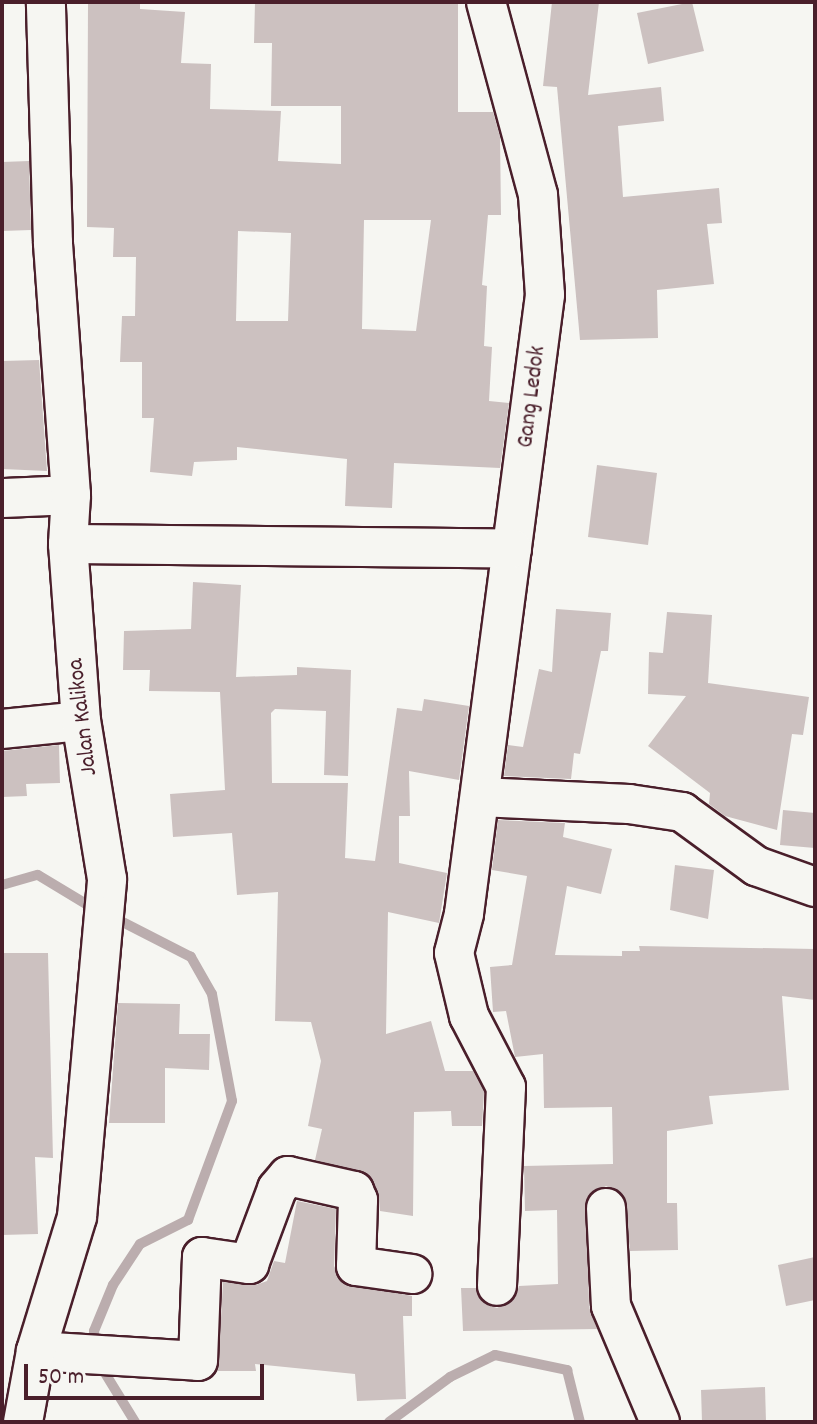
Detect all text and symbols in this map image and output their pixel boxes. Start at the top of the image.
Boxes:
street label: Gang Ledok [512,344,554,450]
street label: Jalan Kalikoa [63,657,105,777]
scale bar [28,1348,268,1398]
text: 50 m [38,1361,84,1395]

